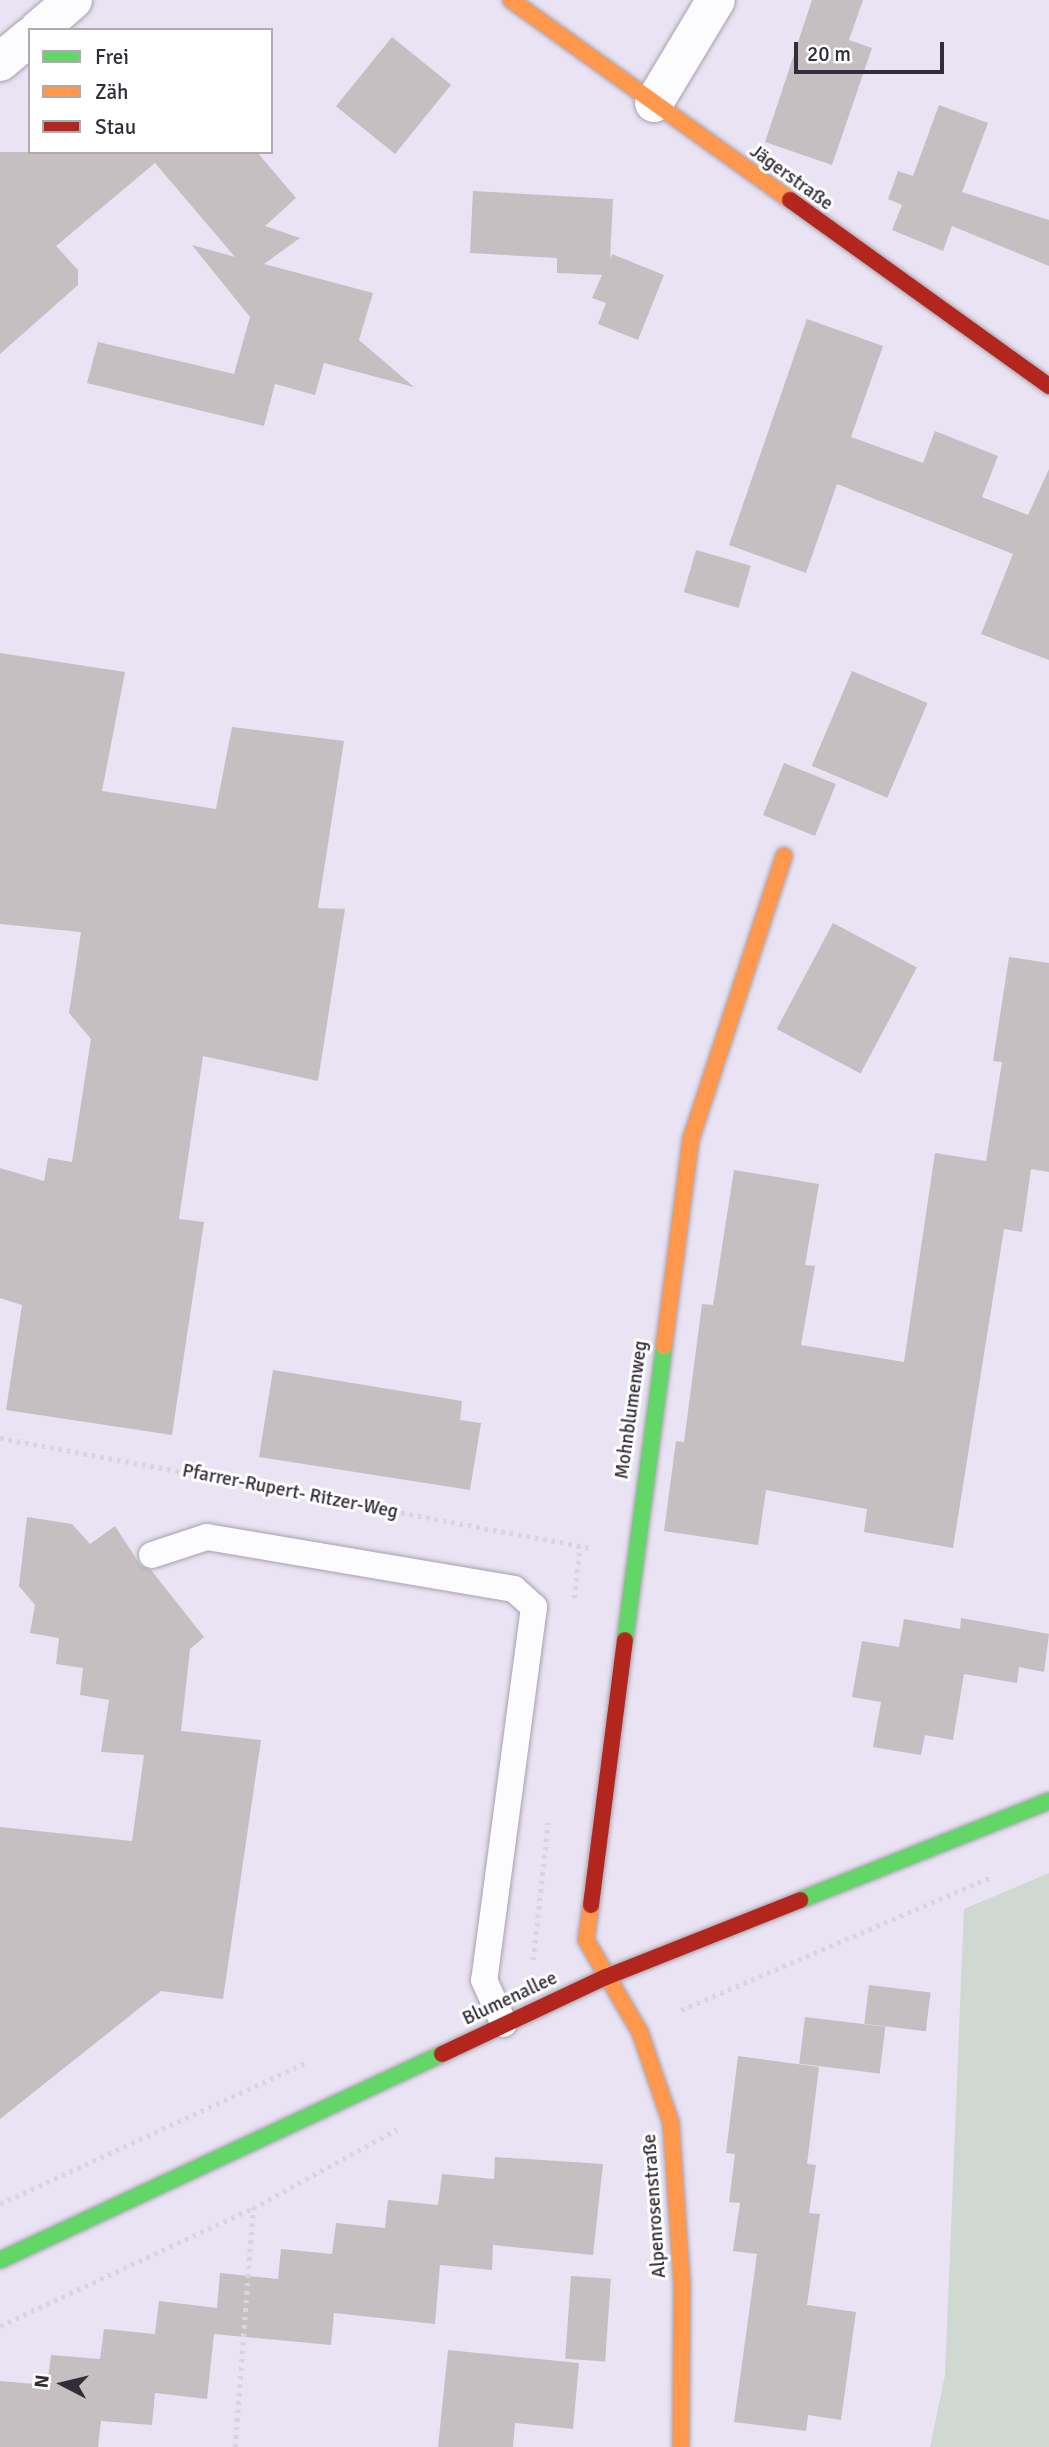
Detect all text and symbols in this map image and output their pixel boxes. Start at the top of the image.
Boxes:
legend [28,28,273,154]
scale bar [797,28,948,72]
text: 20 m [807,41,851,67]
text: Frei [95,44,129,70]
text: Zäh [95,79,129,105]
text: Stau [95,114,136,140]
street label: Jägerstraße [745,140,837,216]
street label: Mohnblumenweg [611,1339,653,1481]
street label: Pfarrer-Rupert- Ritzer-Weg [180,1460,400,1524]
street label: Blumenallee [459,1967,561,2031]
street label: Alpenrosenstraße [639,2133,671,2279]
north arrow [28,2349,98,2419]
text: N [29,2373,55,2389]

